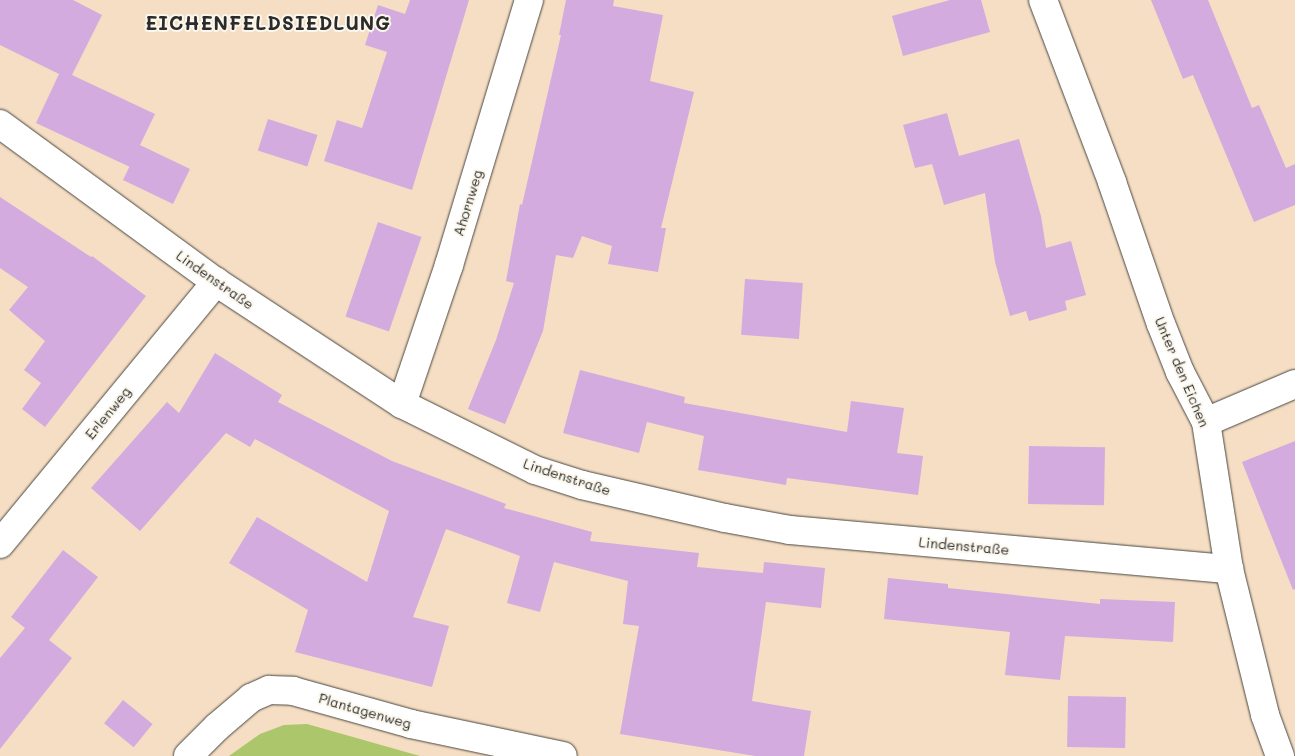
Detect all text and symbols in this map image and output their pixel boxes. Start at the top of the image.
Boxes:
district label: EICHENFELDSIEDLUNG [143,12,393,34]
street label: Ahornweg [450,168,486,238]
street label: Lindenstraße [173,247,257,313]
street label: Unter den Eichen [1151,314,1213,430]
street label: Erlenweg [82,383,134,443]
street label: Lindenstraße [521,455,613,499]
street label: Lindenstraße [918,534,1010,558]
street label: Plantagenweg [317,690,413,732]

